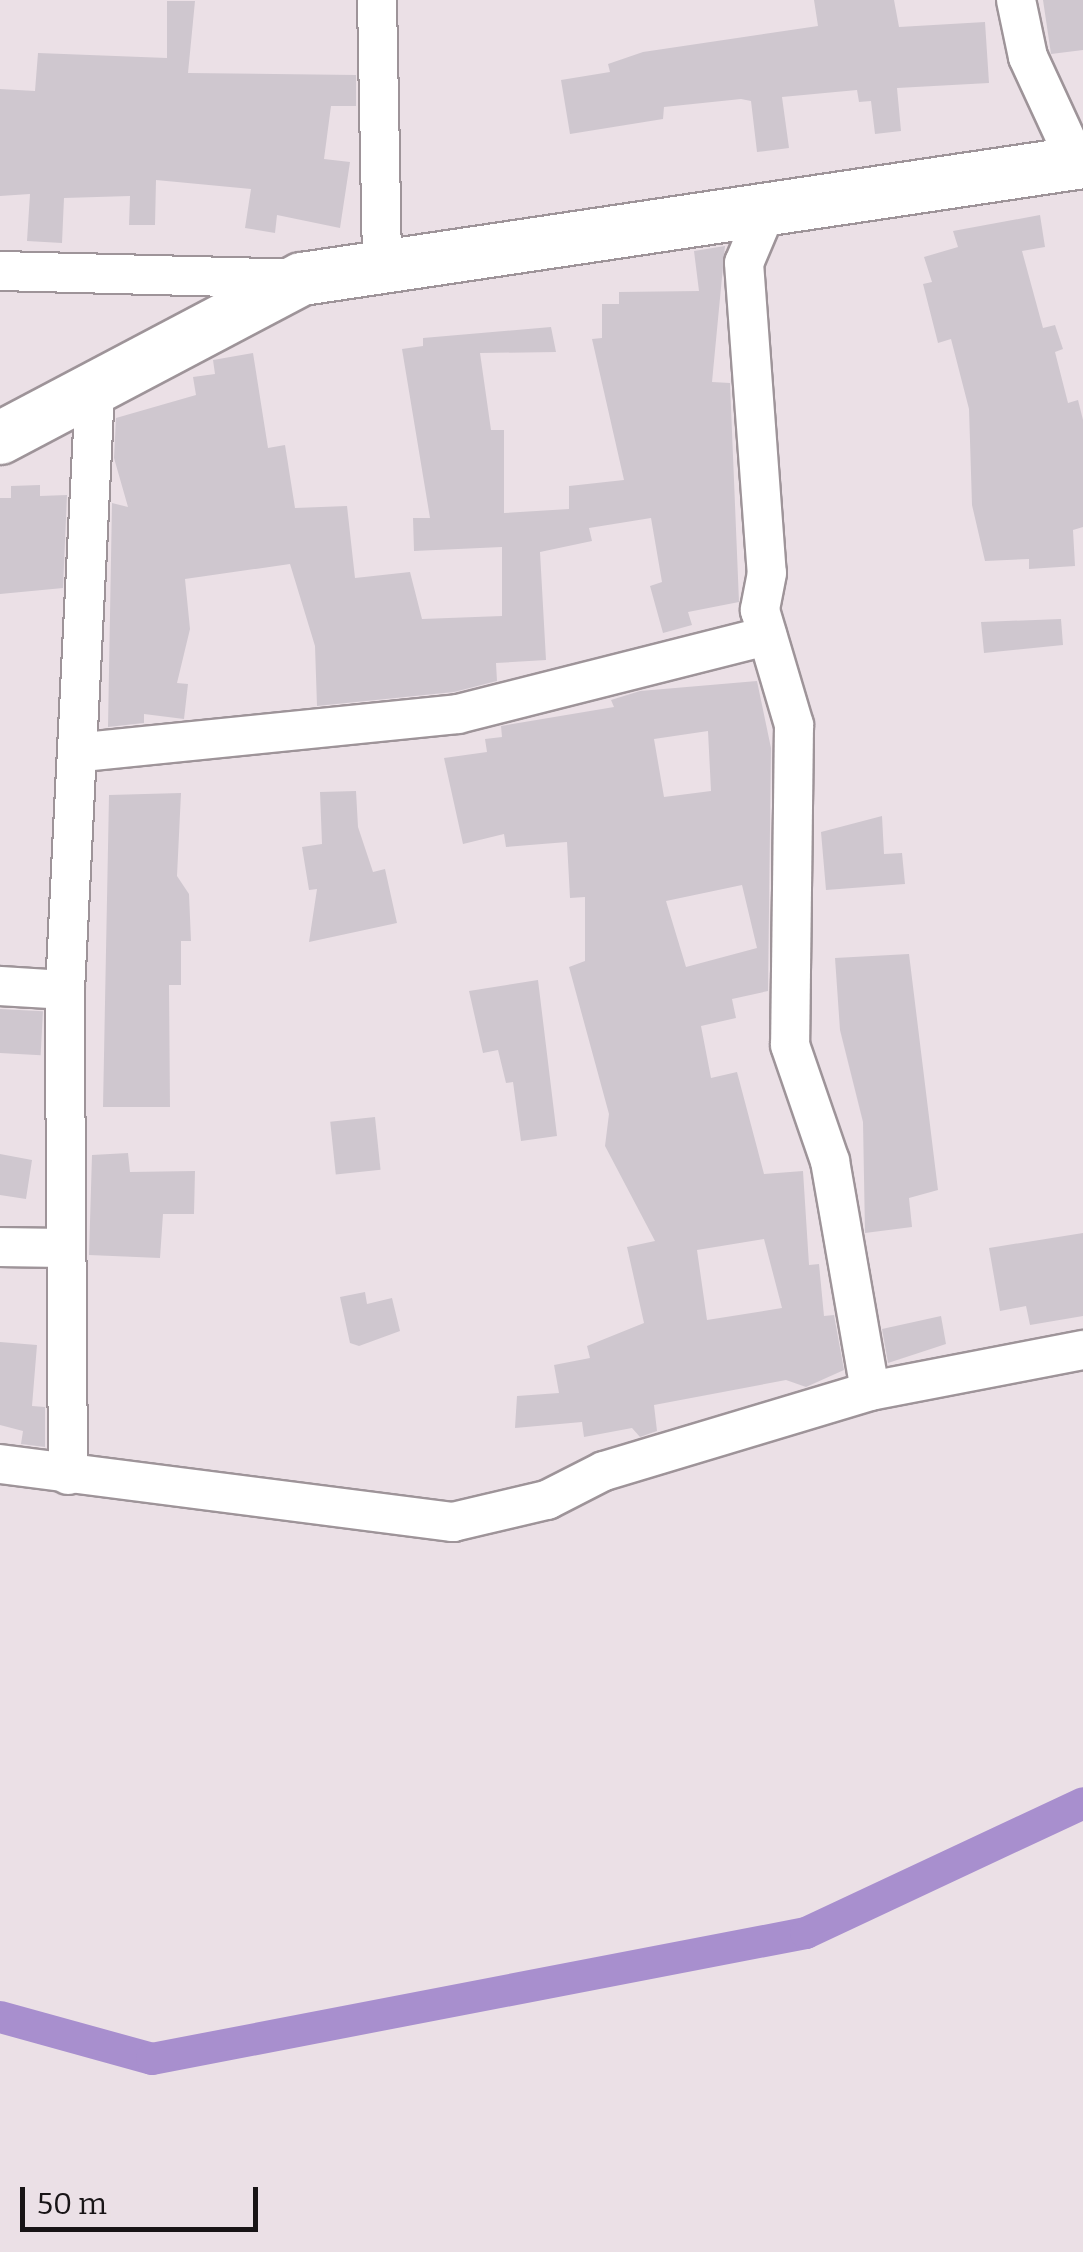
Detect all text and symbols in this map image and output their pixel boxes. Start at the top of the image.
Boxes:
scale bar [25,2167,262,2229]
text: 50 m [37,2186,107,2222]

